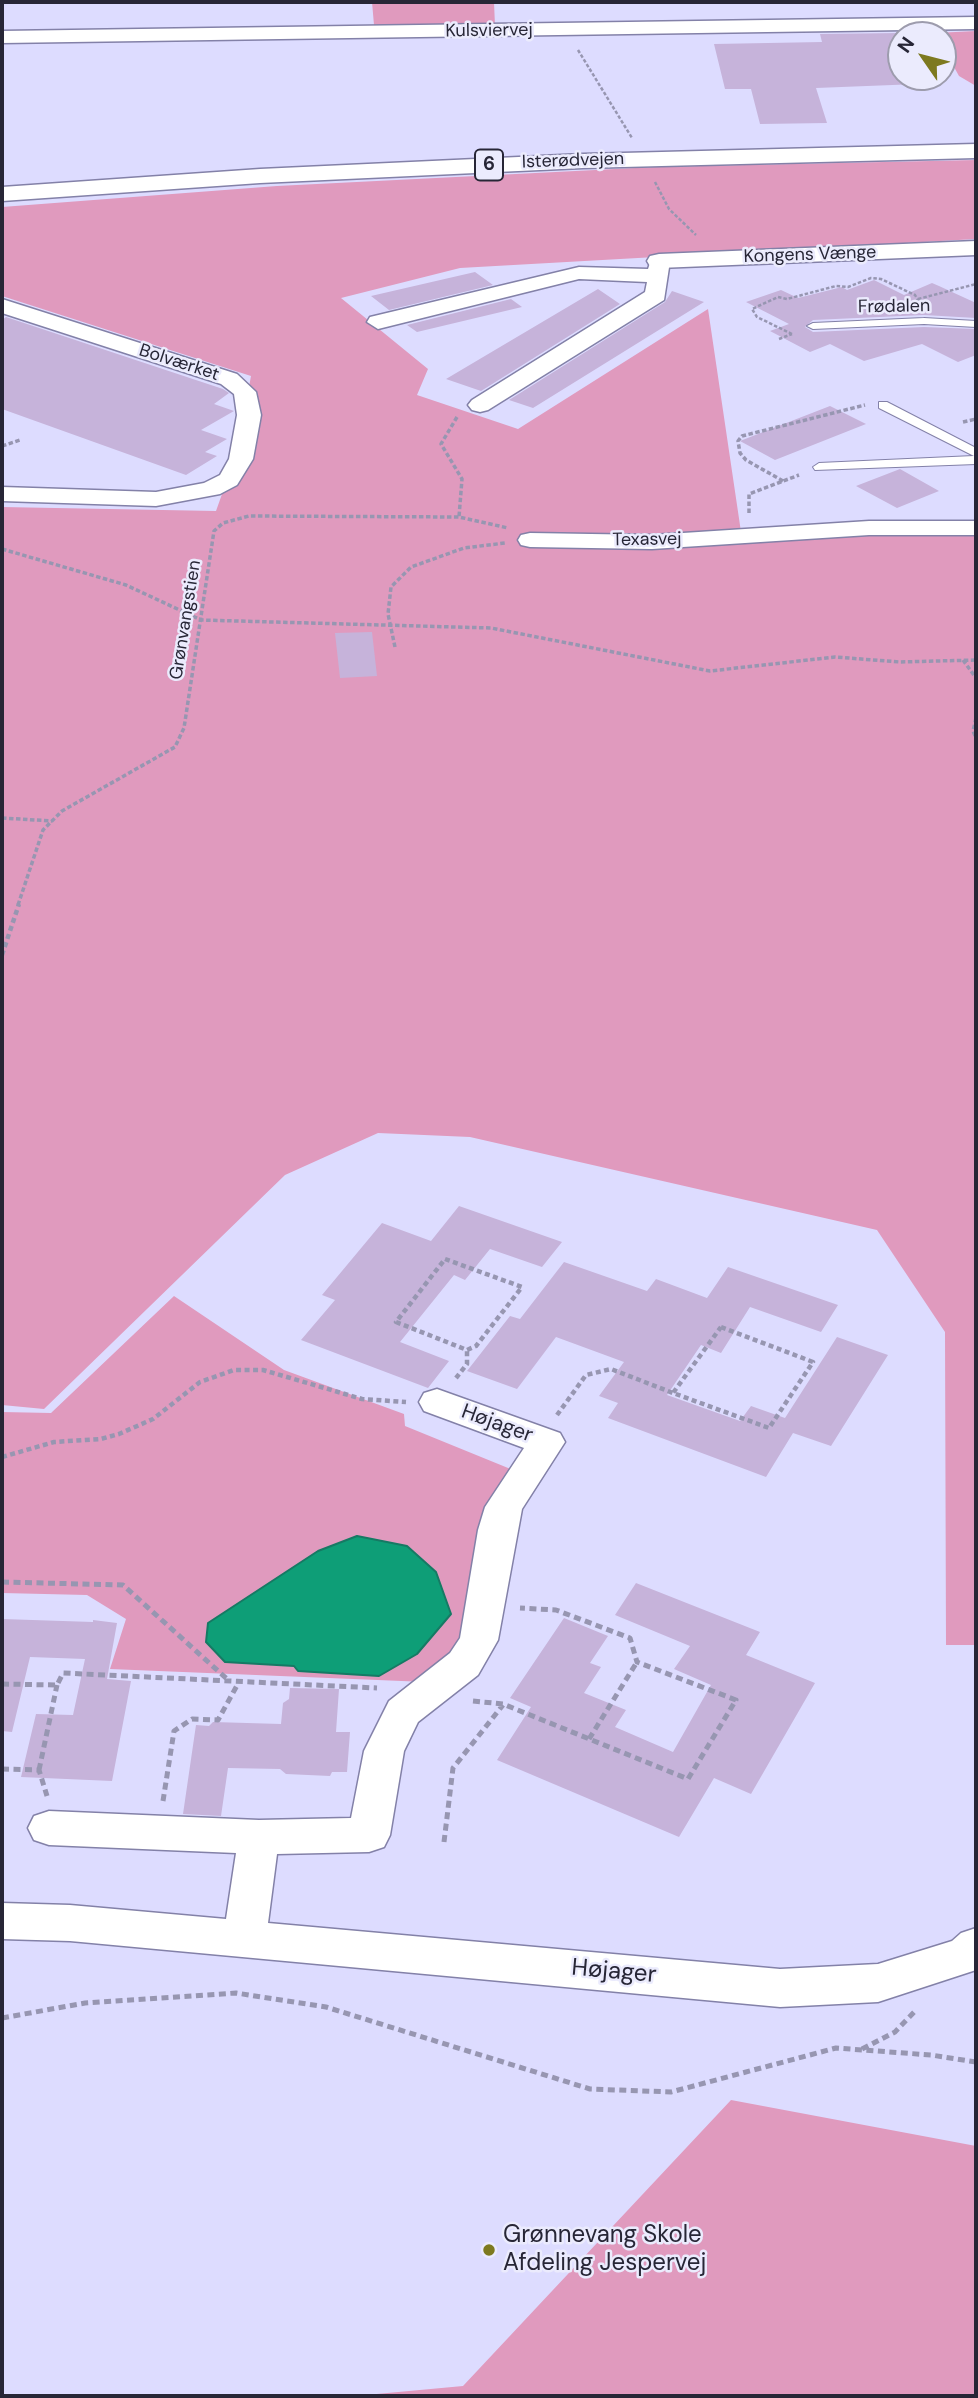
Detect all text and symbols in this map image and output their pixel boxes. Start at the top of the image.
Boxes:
street label: Kulsviervej [445,19,533,43]
north arrow [887,21,957,91]
text: N [892,32,920,58]
street label: Isterødvejen [521,148,625,174]
road number: 6 [475,150,503,181]
street label: Kongens Vænge [743,242,877,268]
street label: Frødalen [858,296,930,318]
street label: Bolværket [136,340,222,386]
street label: Texasvej [612,529,682,551]
street label: Grønvangstien [166,559,206,681]
street label: Højager [458,1399,536,1449]
street label: Højager [570,1954,658,1990]
place label: Grønnevang Skole Afdeling Jespervej [503,2222,706,2278]
marker: Grønnevang Skole Afdeling Jespervej [481,2242,497,2258]

